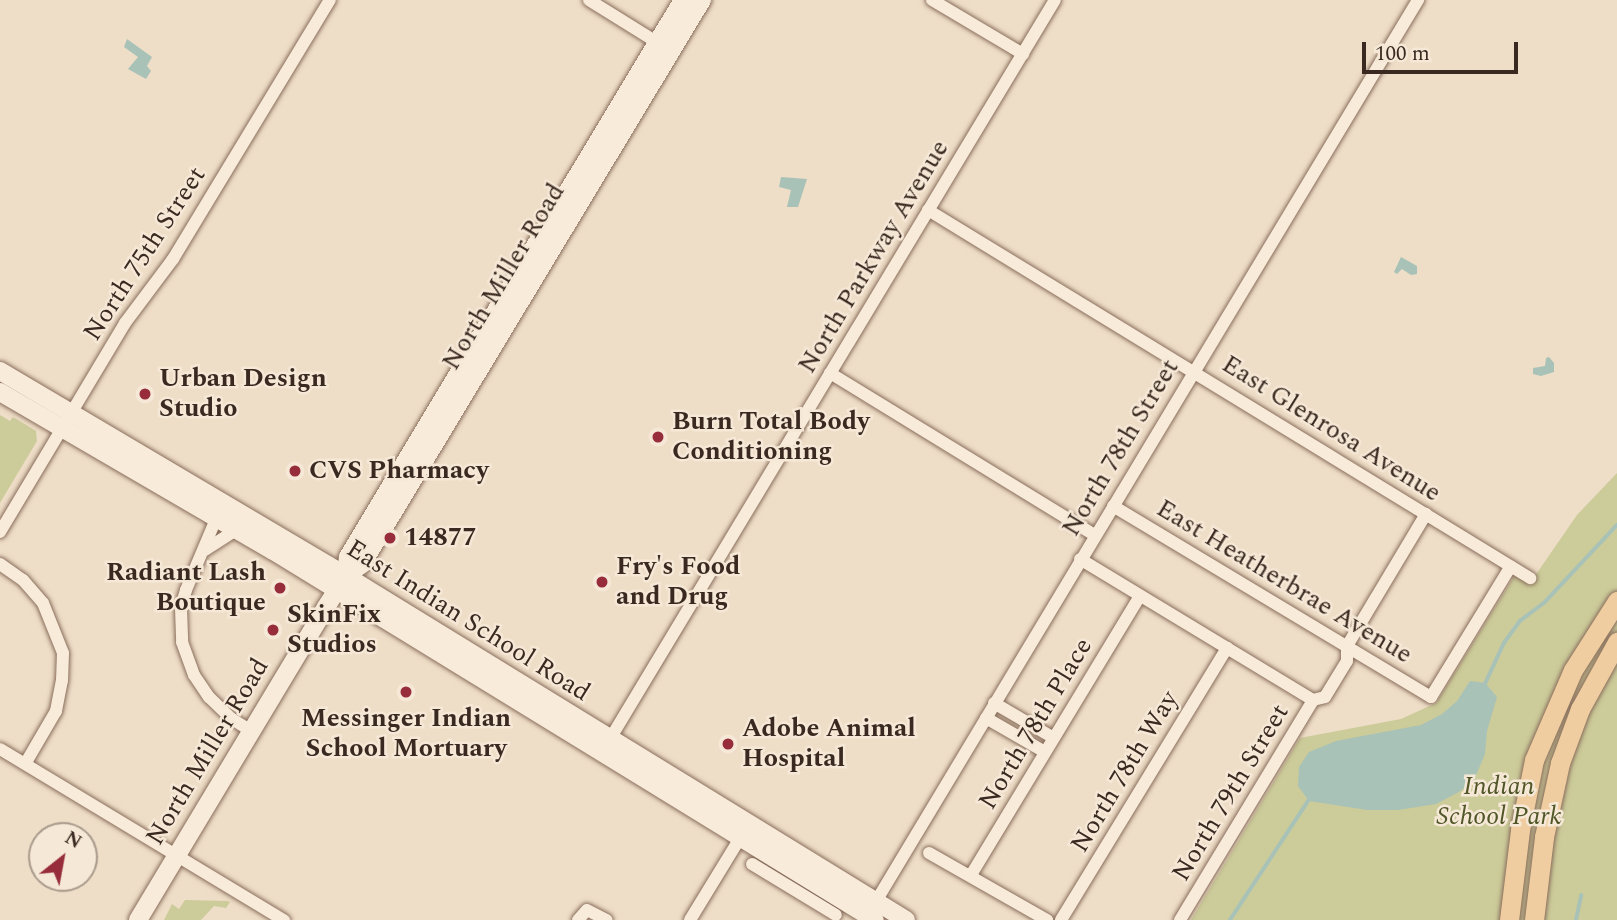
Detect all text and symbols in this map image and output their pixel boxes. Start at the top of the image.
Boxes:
scale bar [1365,28,1521,72]
text: 100 m [1375,38,1430,70]
street label: North Parkway Avenue [792,135,956,379]
street label: North 75th Street [77,161,213,347]
street label: North Miller Road [436,178,572,376]
street label: East Glenrosa Avenue [1216,349,1446,509]
street label: North 78th Street [1056,354,1186,542]
place label: Urban Design Studio [159,363,327,424]
marker: Urban Design Studio [137,386,153,402]
place label: Burn Total Body Conditioning [672,406,870,467]
marker: Burn Total Body Conditioning [650,429,666,445]
place label: CVS Pharmacy [309,455,489,487]
marker: CVS Pharmacy [287,463,303,479]
street label: East Heatherbrae Avenue [1150,493,1418,671]
place label: 14877 [404,522,477,554]
marker: 14877 [382,530,398,546]
street label: East Indian School Road [340,533,596,709]
place label: Fry's Food and Drug [616,551,740,612]
place label: Radiant Lash Boutique [106,557,266,618]
marker: Fry's Food and Drug [594,574,610,590]
marker: Radiant Lash Boutique [272,580,288,596]
place label: SkinFix Studios [287,599,381,660]
marker: SkinFix Studios [265,622,281,638]
street label: North 78th Place [972,632,1100,816]
street label: North Miller Road [140,653,276,851]
marker: Messinger Indian School Mortuary [398,684,414,700]
street label: North 78th Way [1065,686,1185,858]
street label: North 79th Street [1166,699,1296,887]
place label: Messinger Indian School Mortuary [301,703,511,764]
place label: Adobe Animal Hospital [742,713,916,774]
marker: Adobe Animal Hospital [720,736,736,752]
park label: Indian School Park [1436,771,1562,832]
north arrow [28,822,98,892]
text: N [59,824,87,857]

